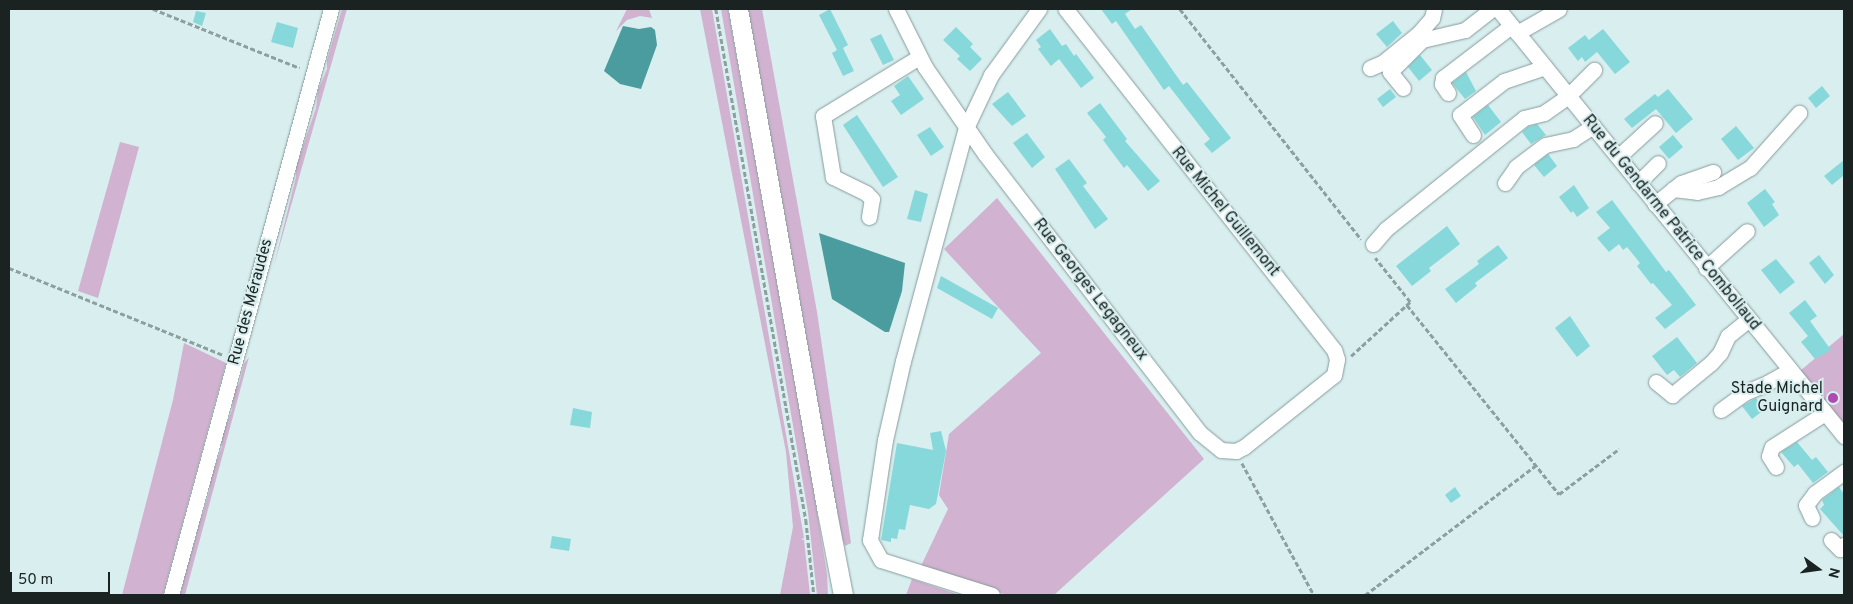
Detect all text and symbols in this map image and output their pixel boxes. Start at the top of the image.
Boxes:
street label: Rue du Gendarme Patrice Comboliaud [1578,111,1764,335]
street label: Rue Michel Guillemont [1167,143,1283,281]
street label: Rue Georges Legagneux [1029,215,1151,365]
street label: Rue des Méraudes [225,237,277,367]
place label: Stade Michel Guignard [1731,379,1823,417]
marker: Stade Michel Guignard [1827,392,1839,404]
north arrow [1793,544,1843,594]
scale bar [12,562,112,594]
text: N [1824,566,1843,580]
text: 50 m [18,571,53,590]

